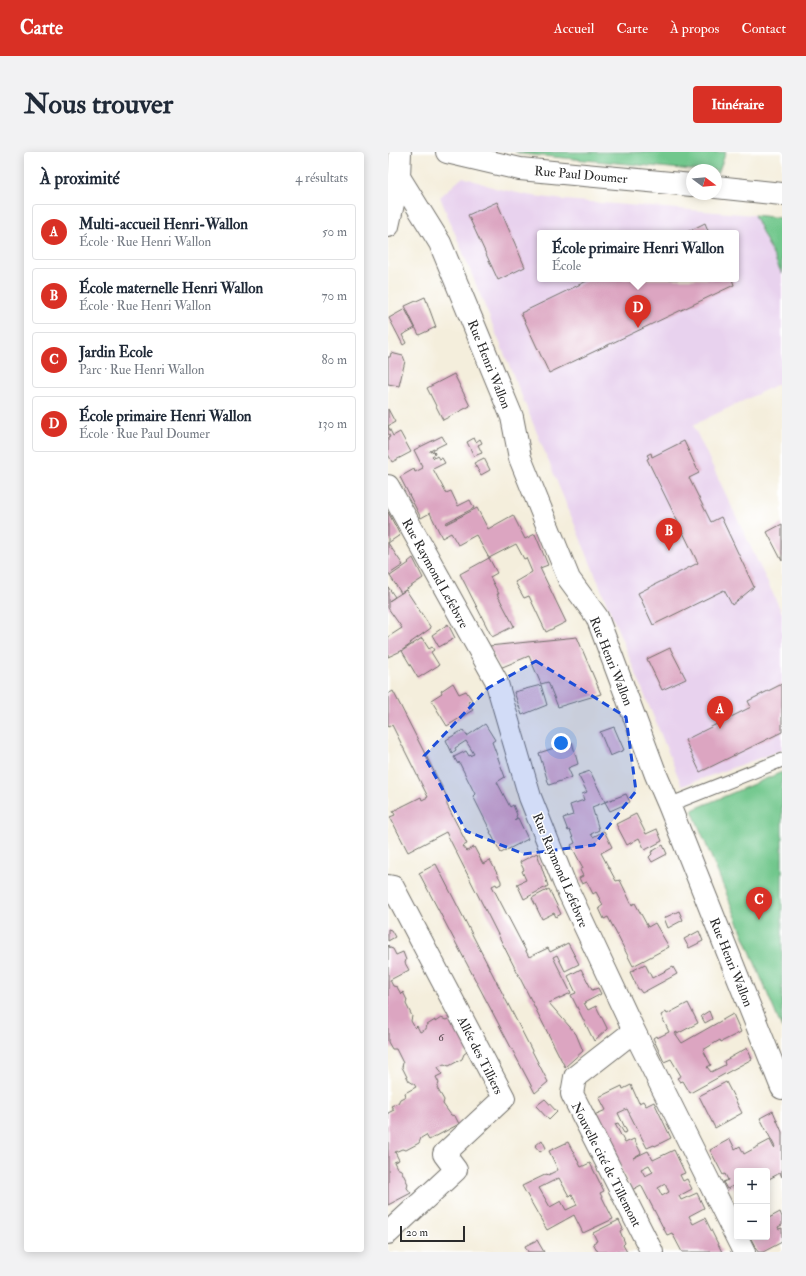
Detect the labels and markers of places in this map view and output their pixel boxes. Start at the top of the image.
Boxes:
pin: D [625,295,651,328]
pin: B [656,518,682,551]
pin: A [707,696,733,729]
pin: C [746,887,772,920]

